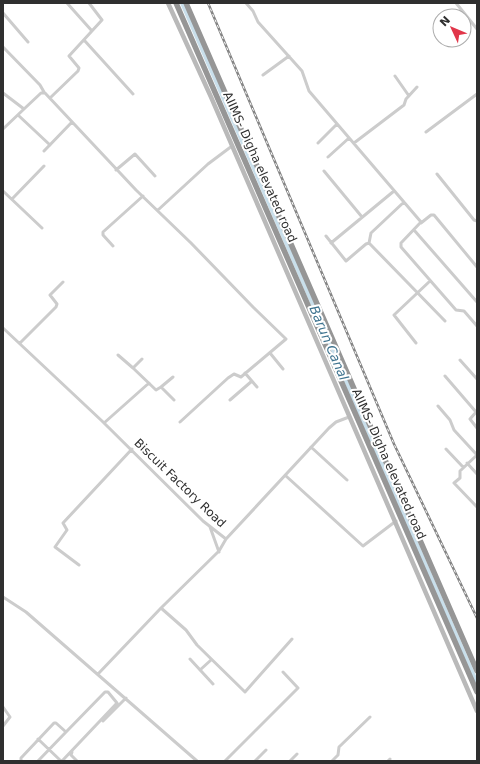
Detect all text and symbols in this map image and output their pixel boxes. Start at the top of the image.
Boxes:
north arrow [432,8,472,48]
text: N [437,14,453,29]
street label: AIIMS- Digha elevated road [220,89,300,245]
water label: Barun Canal [307,303,352,383]
street label: AIIMS- Digha elevated road [349,386,429,542]
street label: Biscuit Factory Road [131,436,229,530]

